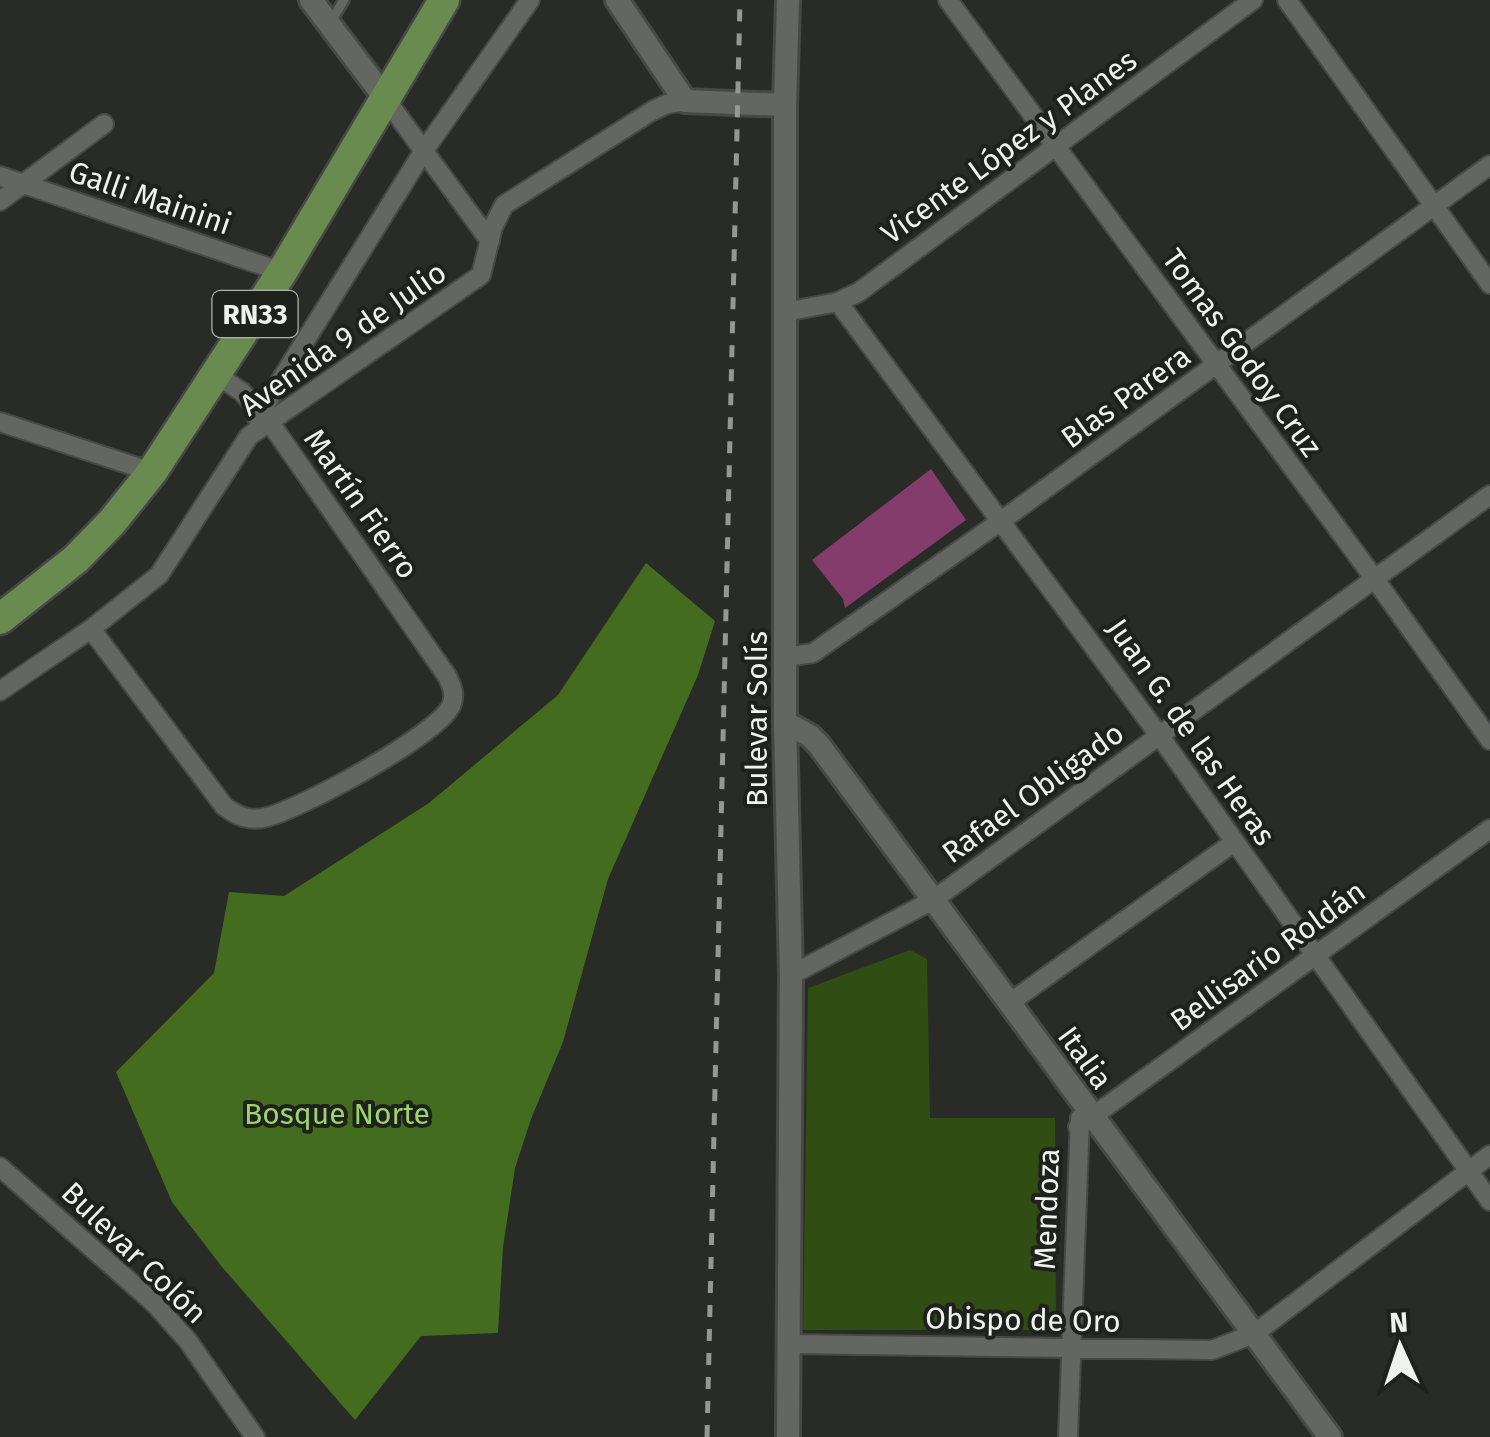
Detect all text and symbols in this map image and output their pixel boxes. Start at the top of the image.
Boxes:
street label: Vicente López y Planes [874,42,1144,252]
street label: Galli Mainini [64,153,236,243]
street label: Tomas Godoy Cruz [1155,242,1329,464]
street label: Avenida 9 de Julio [233,254,453,424]
road number: RN33 [212,291,298,337]
street label: Blas Parera [1054,338,1198,456]
street label: Martín Fierro [296,422,426,586]
street label: Juan G. de las Heras [1099,612,1283,852]
street label: Bulevar Solís [739,631,775,807]
street label: Rafael Obligado [935,715,1131,871]
street label: Bellisario Roldán [1164,873,1372,1039]
street label: Italia [1050,1019,1120,1097]
park label: Bosque Norte [244,1096,430,1132]
street label: Mendoza [1027,1148,1067,1270]
street label: Bulevar Colón [54,1175,214,1331]
north arrow [1350,1297,1450,1397]
street label: Obispo de Oro [925,1300,1121,1340]
text: N [1389,1306,1409,1339]

